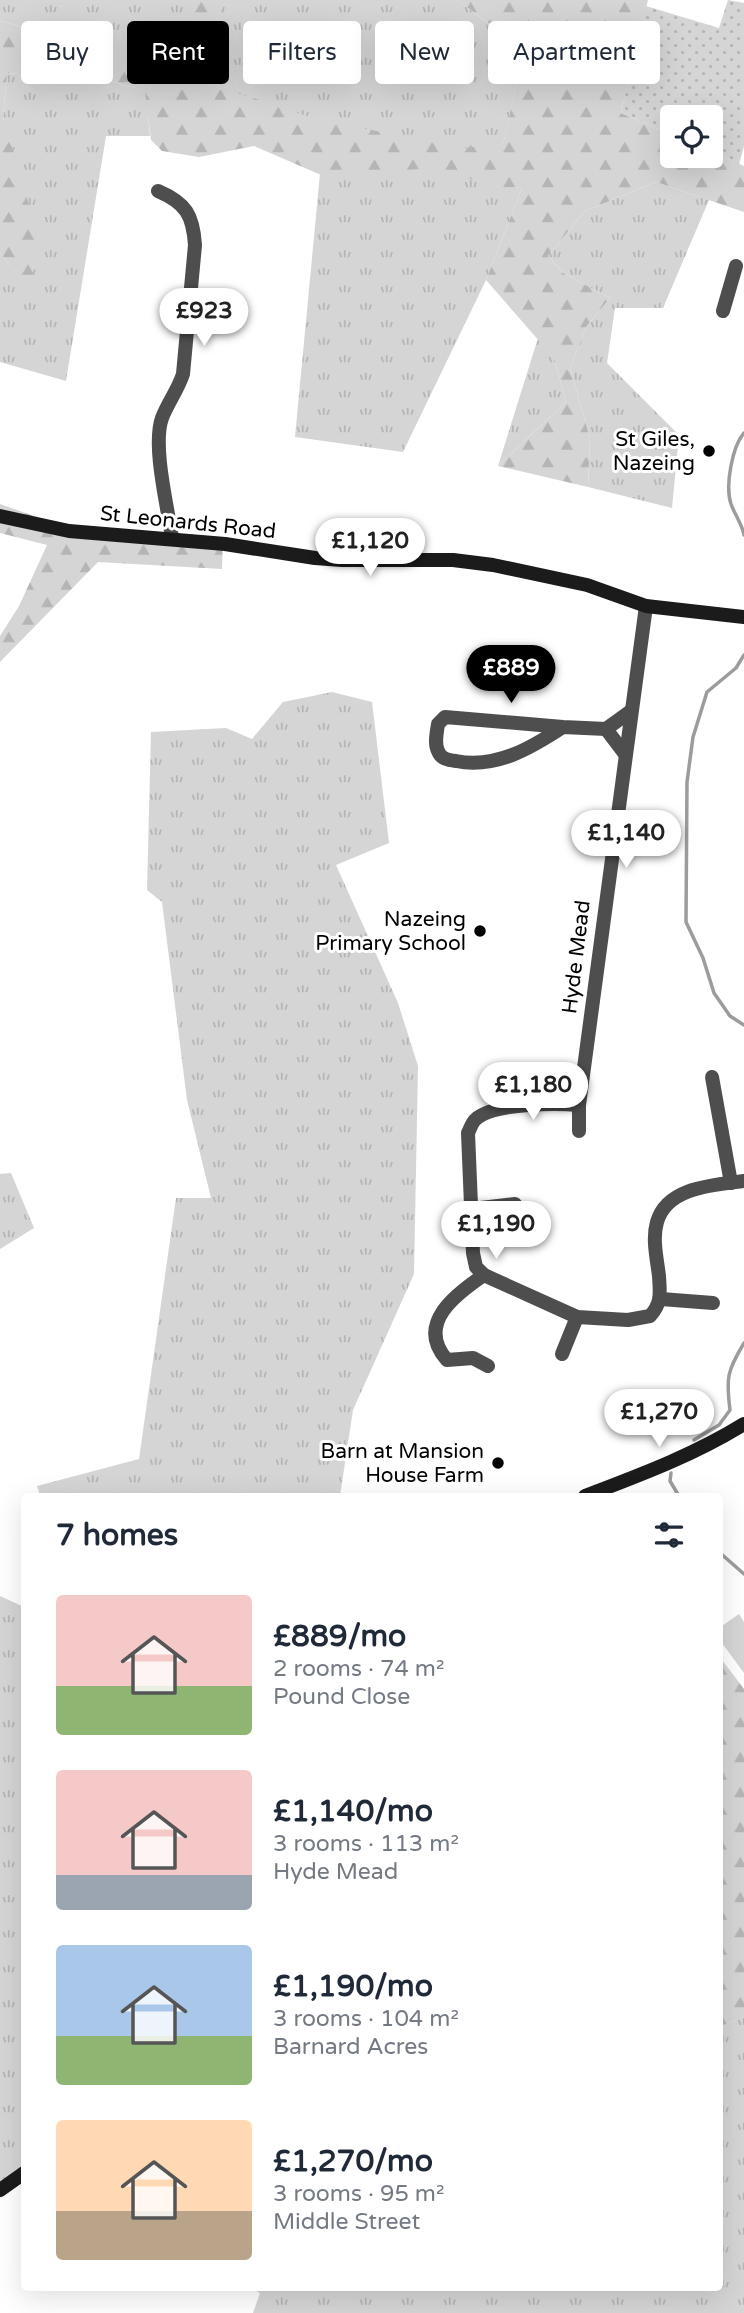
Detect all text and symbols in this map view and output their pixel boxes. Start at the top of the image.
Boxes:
chip: Buy [21,21,113,84]
chip: Rent [127,21,229,84]
chip: Filters [243,21,361,84]
chip: New [375,21,474,84]
chip: Apartment [488,21,660,84]
map controls [660,105,723,168]
button: locate [660,105,723,168]
pin: £923 [163,288,245,348]
text: £923 [175,297,233,325]
place label: St Giles, Nazeing [613,427,695,476]
marker: St Giles, Nazeing [701,443,717,459]
street label: St Leonards Road [99,501,277,544]
pin: £1,120 [313,518,427,578]
text: £1,120 [331,527,409,555]
pin: £889 [470,646,552,705]
text: £889 [482,654,540,682]
pin: £1,140 [569,810,683,870]
text: £1,140 [587,819,665,847]
street label: Hyde Mead [557,899,596,1015]
place label: Nazeing Primary School [315,907,466,956]
marker: Nazeing Primary School [472,923,488,939]
pin: £1,180 [476,1062,590,1122]
text: £1,180 [494,1071,572,1099]
pin: £1,190 [439,1202,553,1261]
text: £1,190 [457,1210,535,1238]
pin: £1,270 [602,1390,716,1449]
text: £1,270 [620,1398,698,1426]
place label: Barn at Mansion House Farm [321,1439,484,1488]
marker: Barn at Mansion House Farm [490,1455,506,1471]
icon: filters [650,1516,688,1554]
text: 7 homes [56,1517,178,1554]
text: £889/mo [273,1618,406,1655]
icon: home [112,1623,196,1707]
text: 2 rooms · 74 m² [273,1655,444,1683]
text: Pound Close [273,1683,410,1711]
text: £1,140/mo [273,1793,433,1830]
icon: home [112,1798,196,1882]
text: 3 rooms · 113 m² [273,1830,459,1858]
text: Hyde Mead [273,1858,398,1886]
text: £1,190/mo [273,1968,433,2005]
icon: home [112,1973,196,2057]
text: 3 rooms · 104 m² [273,2005,459,2033]
text: Barnard Acres [273,2033,428,2061]
text: £1,270/mo [273,2143,433,2180]
icon: home [112,2148,196,2232]
text: 3 rooms · 95 m² [273,2180,444,2208]
text: Middle Street [273,2208,420,2236]

